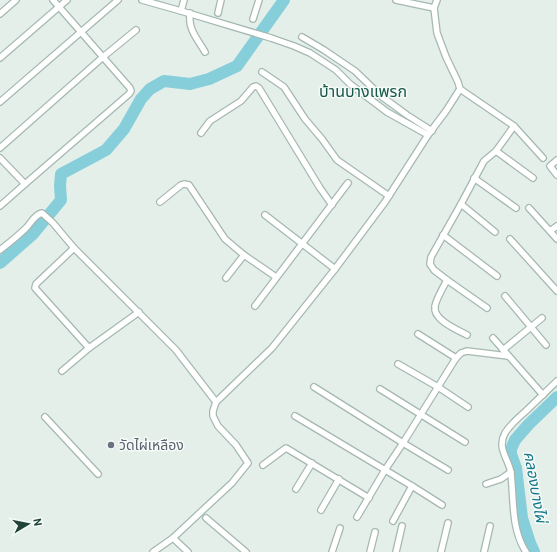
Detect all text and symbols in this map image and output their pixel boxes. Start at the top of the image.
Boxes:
district label: บ้านบางแพรก [319,81,407,100]
place label: วัดไผ่เหลือง [119,436,184,453]
marker: วัดไผ่เหลือง [106,440,116,450]
water label: คลองบางไผ่ [521,450,551,526]
north arrow [8,504,48,544]
text: N [31,517,45,527]

